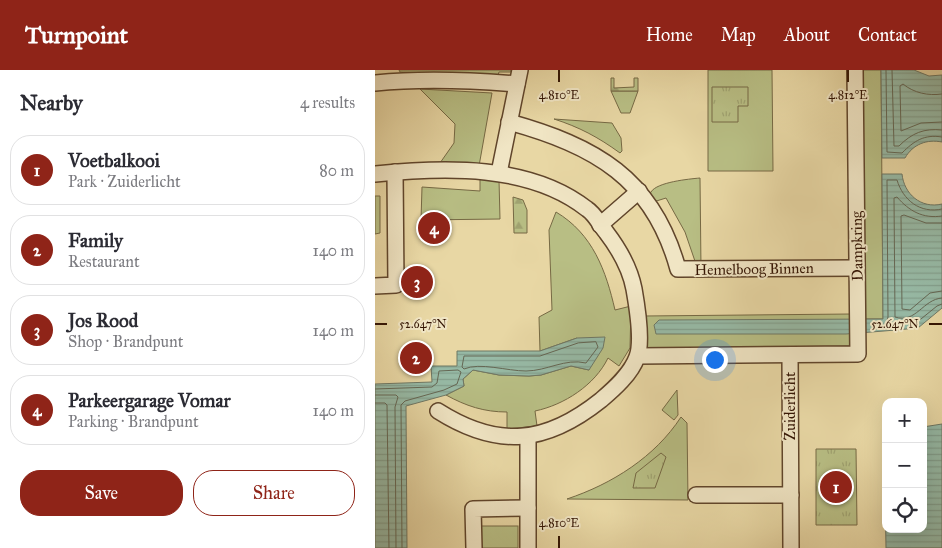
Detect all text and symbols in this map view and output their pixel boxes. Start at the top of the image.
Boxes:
text: Turnpoint [25,20,128,50]
text: Home [646,24,693,46]
text: Map [721,24,756,46]
text: About [784,24,830,46]
text: Contact [858,24,917,46]
text: 4.810°E [539,88,580,102]
text: 4.812°E [828,88,868,102]
text: Nearby [20,90,83,116]
text: 4 results [300,93,355,112]
text: Voetbalkooi [68,149,160,172]
text: 1 [34,161,40,180]
text: 80 m [319,161,354,180]
text: Park · Zuiderlicht [68,172,181,191]
pin: 4 [418,209,450,247]
street label: Dampkring [847,210,867,281]
text: Family [68,229,123,252]
text: 2 [33,241,41,260]
text: 140 m [313,241,354,260]
text: Restaurant [68,252,140,271]
street label: Hemelboog Binnen [694,259,814,279]
pin: 3 [401,263,433,301]
text: Jos Rood [68,309,138,332]
text: 52.647°N [399,317,447,331]
text: 52.647°N [871,317,919,331]
text: 3 [34,321,40,340]
text: 140 m [313,321,354,340]
text: Shop · Brandpunt [68,332,183,351]
pin: 2 [400,339,432,377]
your location [702,347,728,373]
street label: Zuiderlicht [781,371,799,440]
text: Parkeergarage Vomar [68,389,231,412]
map controls [882,398,927,533]
button: + [882,398,927,443]
text: 4 [33,401,41,420]
text: 140 m [313,401,354,420]
text: Parking · Brandpunt [68,412,199,431]
button: − [882,443,927,488]
pin: 1 [820,468,852,506]
button: Save [20,470,183,516]
button: Share [193,470,355,516]
button: locate [882,488,927,533]
text: 4.810°E [539,516,580,530]

